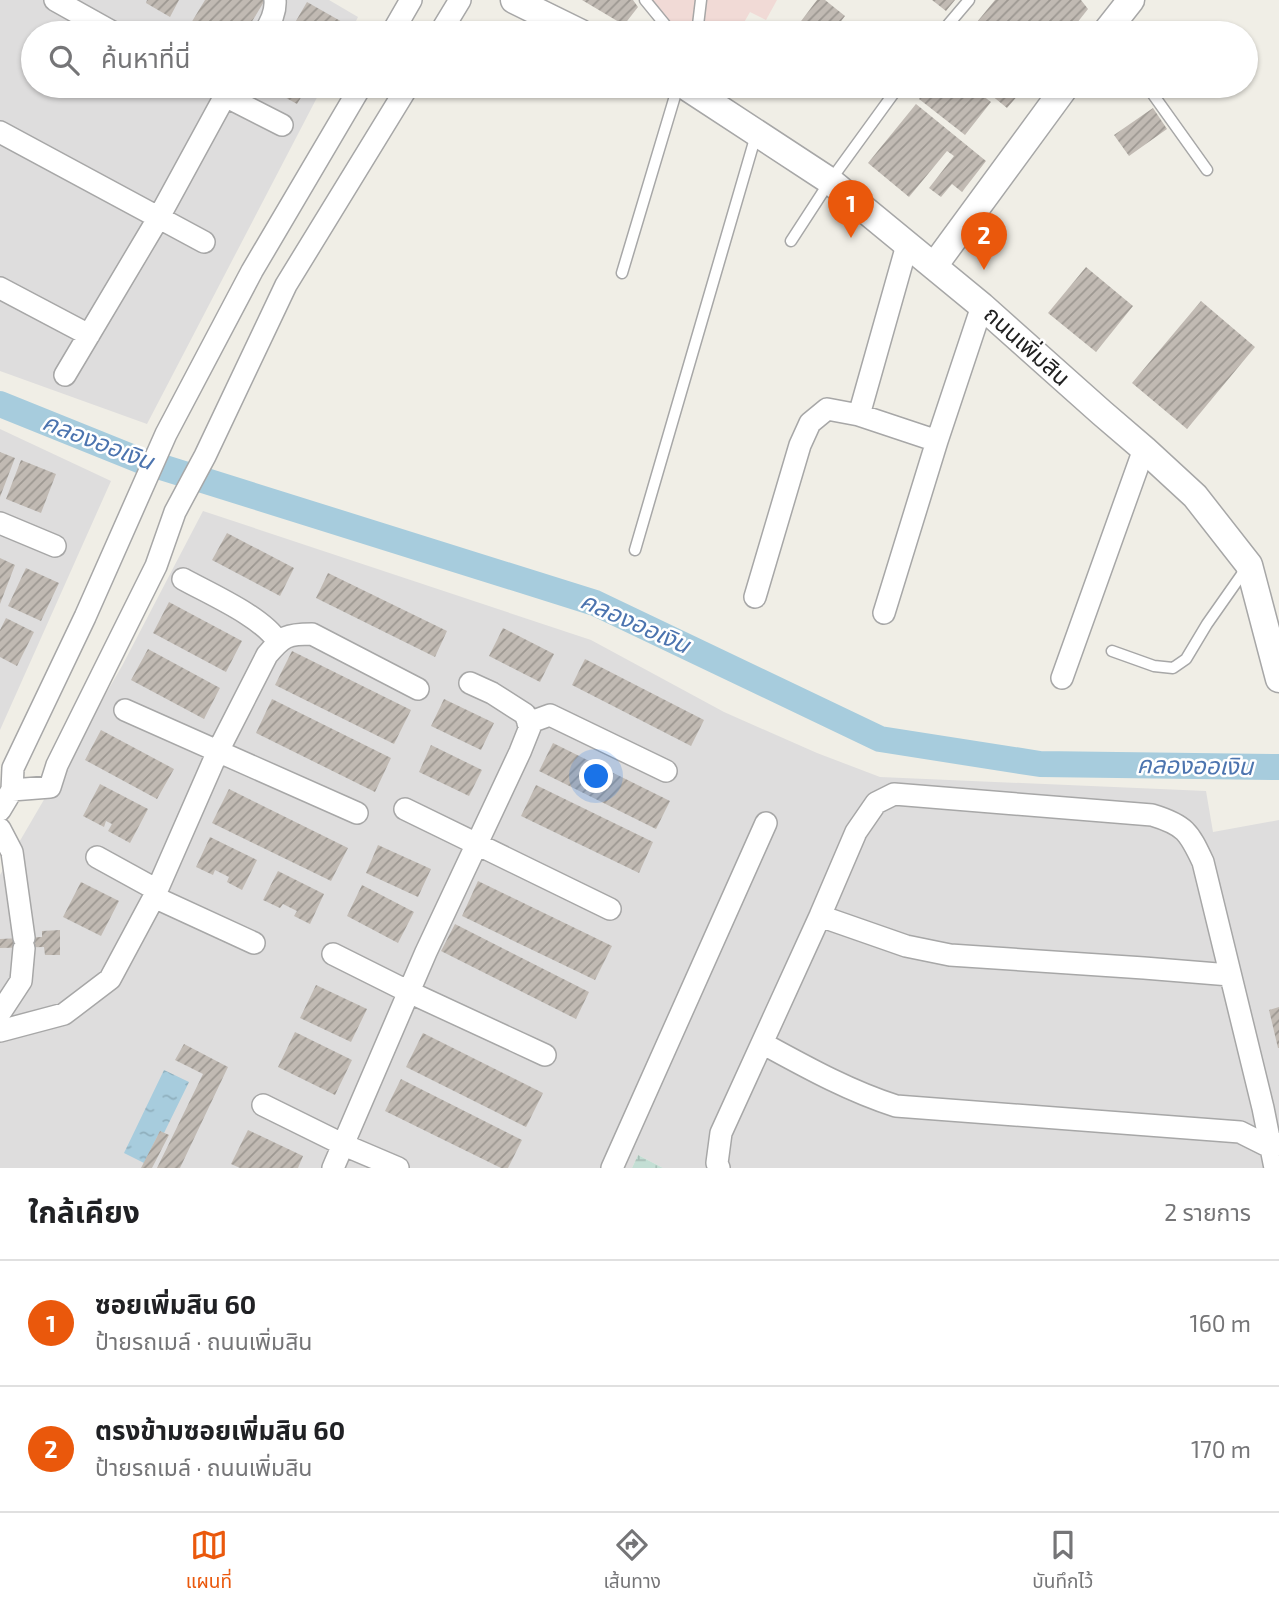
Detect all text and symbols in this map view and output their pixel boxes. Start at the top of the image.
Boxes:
search box [21,21,1258,98]
icon: search [45,41,83,79]
text: ค้นหาที่นี่ [101,42,191,73]
pin: 1 [828,180,874,238]
pin: 2 [961,212,1007,270]
street label: ถนนเพิ่มสิน [979,299,1076,391]
water label: คลองออเงิน [39,406,159,475]
water label: คลองออเงิน [577,585,696,659]
water label: คลองออเงิน [1137,749,1255,780]
your location [579,759,613,793]
text: ใกล้เคียง [28,1193,140,1229]
text: 2 รายการ [1164,1198,1251,1226]
text: ซอยเพิ่มสิน 60 [95,1288,256,1319]
text: 1 [46,1309,56,1337]
text: 160 m [1190,1309,1251,1337]
text: ป้ายรถเมล์ · ถนนเพิ่มสิน [95,1327,312,1355]
text: ตรงข้ามซอยเพิ่มสิน 60 [95,1414,345,1445]
text: 2 [44,1435,58,1463]
text: 170 m [1191,1435,1251,1463]
text: ป้ายรถเมล์ · ถนนเพิ่มสิน [95,1453,312,1481]
tab: แผนที่ [186,1526,232,1597]
tab: เส้นทาง [603,1526,661,1597]
tab: บันทึกไว้ [1032,1526,1093,1597]

